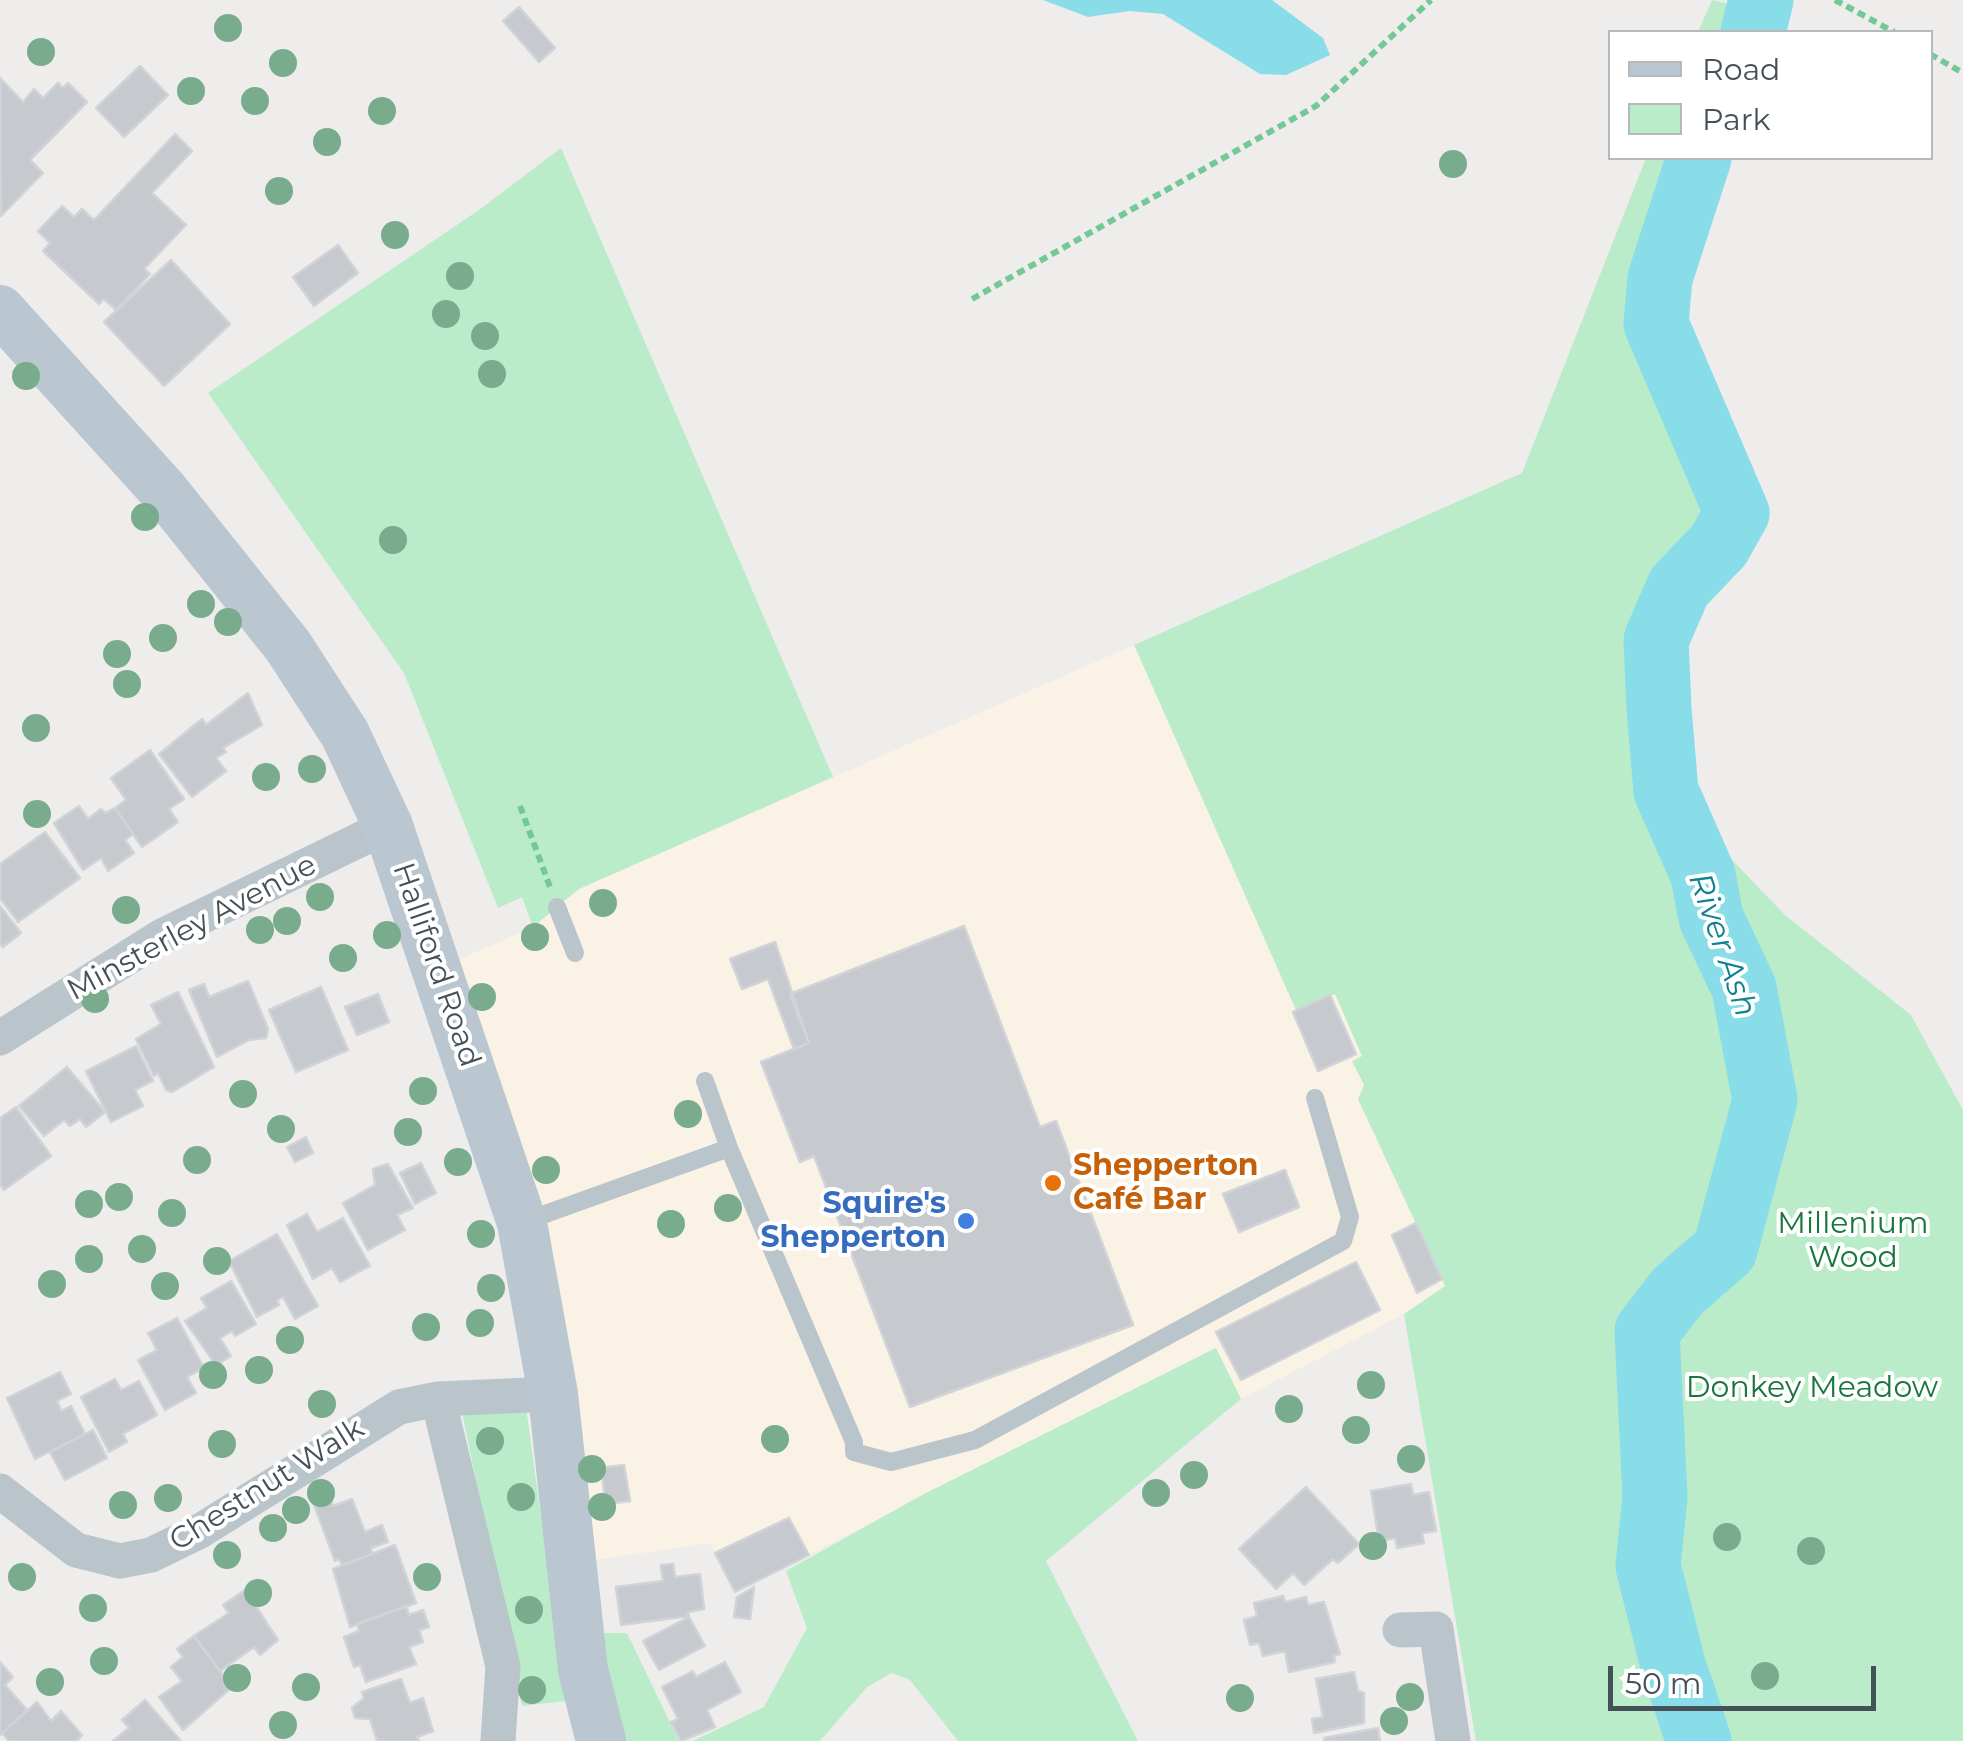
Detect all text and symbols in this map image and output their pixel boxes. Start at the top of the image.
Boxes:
legend [1608,30,1933,160]
text: Road [1702,51,1780,88]
text: Park [1702,101,1771,138]
street label: Minsterley Avenue [61,847,323,1009]
street label: Halliford Road [384,858,488,1072]
water label: River Ash [1680,868,1764,1022]
place label: Shepperton Café Bar [1073,1148,1259,1218]
marker: Shepperton Café Bar [1042,1172,1064,1194]
place label: Squire's Shepperton [760,1186,946,1256]
park label: Millenium Wood [1777,1206,1929,1276]
marker: Squire's Shepperton [955,1210,977,1232]
park label: Donkey Meadow [1686,1370,1938,1406]
street label: Chestnut Walk [163,1411,371,1559]
scale bar [1613,1646,1880,1708]
text: 50 m [1625,1665,1702,1702]

